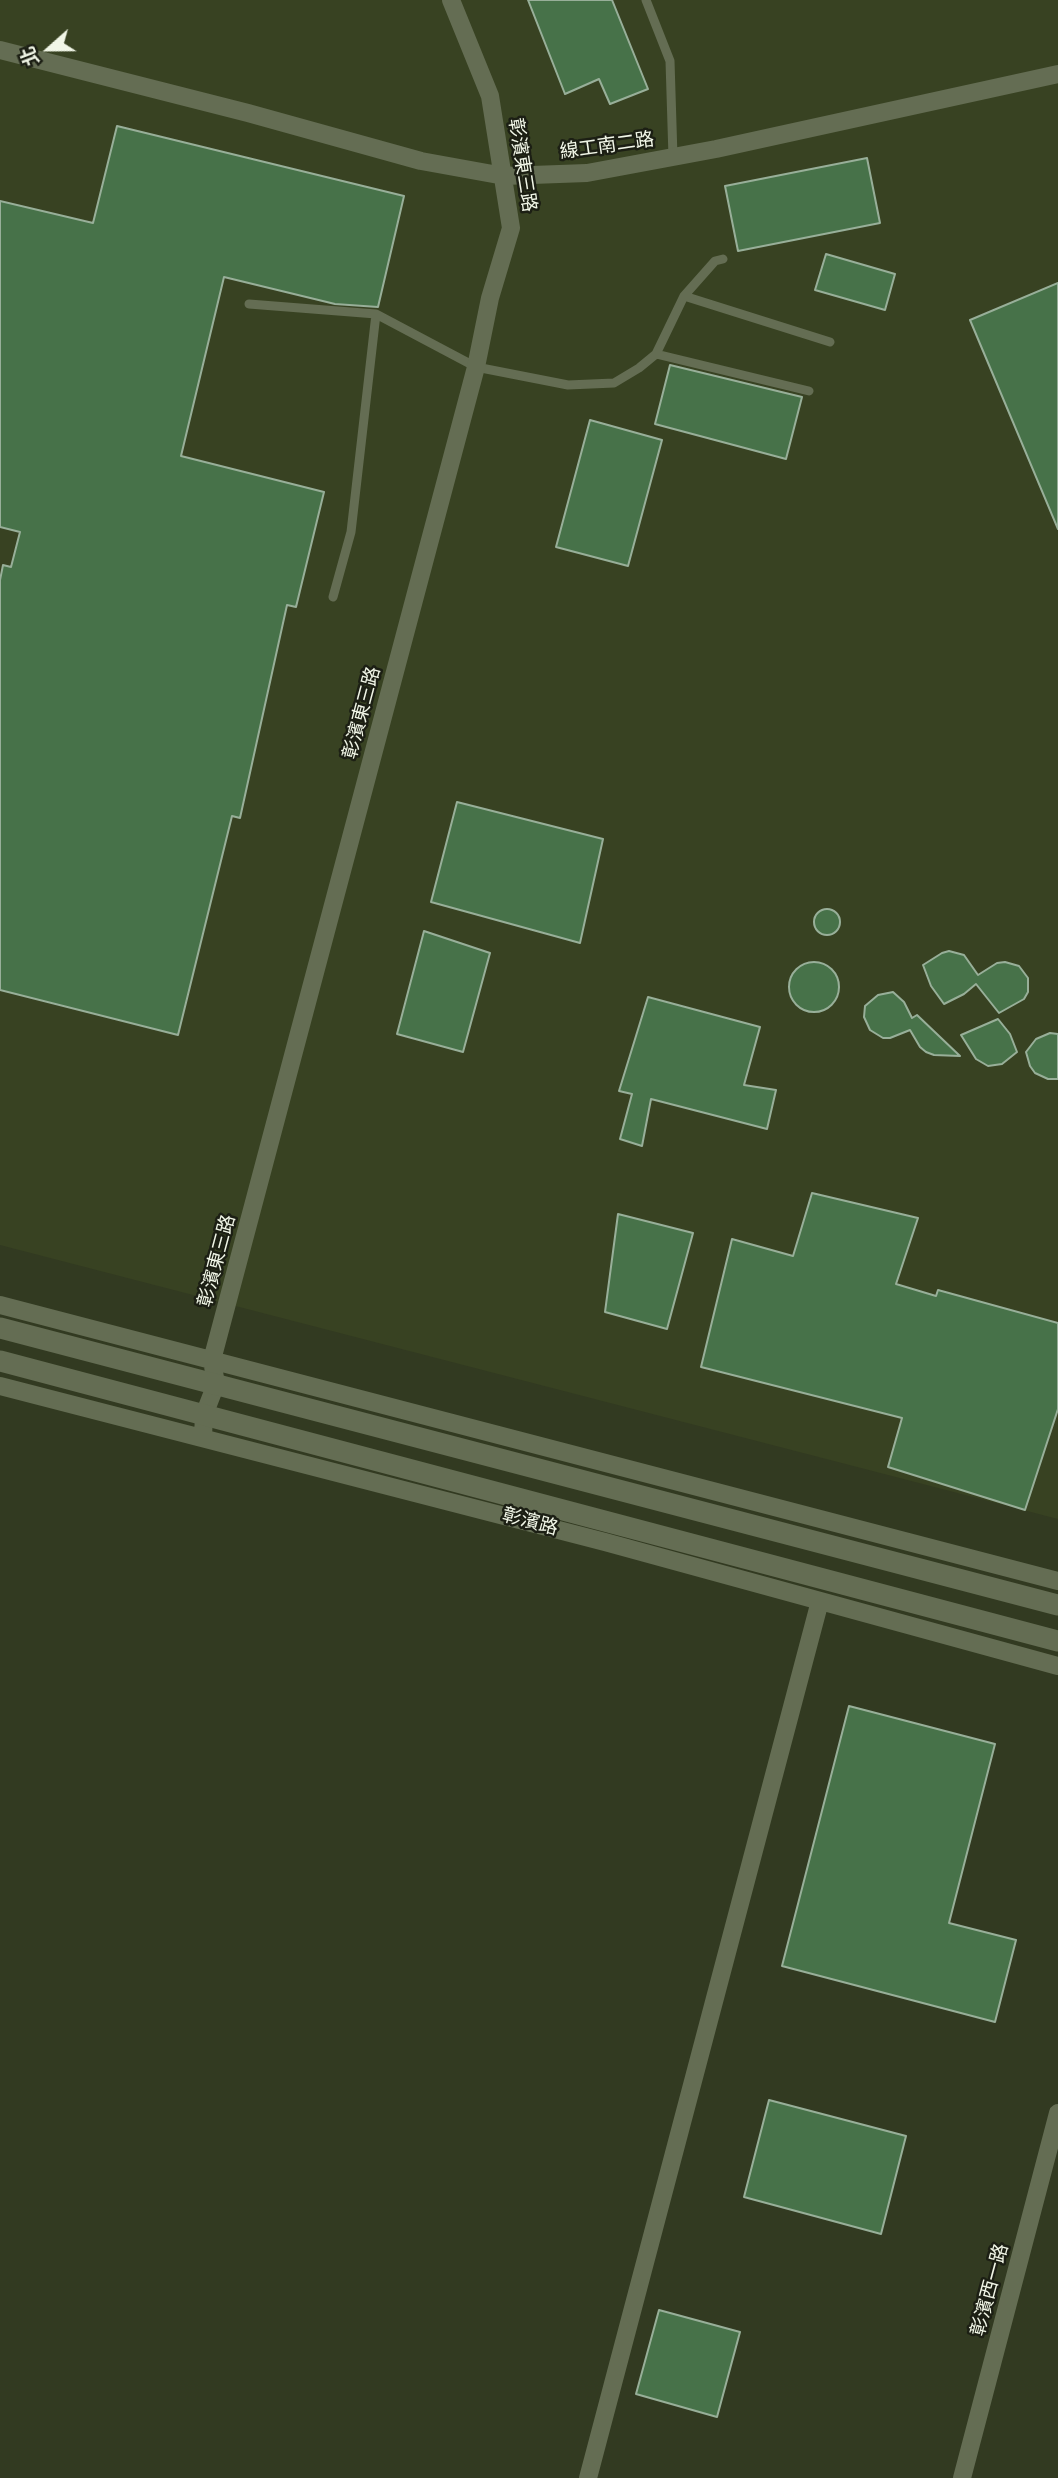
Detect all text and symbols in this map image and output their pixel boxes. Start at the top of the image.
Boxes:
north arrow [14,14,84,84]
text: 北 [15,43,44,70]
street label: 彰濱東三路 [503,116,541,214]
street label: 線工南二路 [558,128,656,164]
street label: 彰濱東三路 [339,664,385,762]
street label: 彰濱東三路 [194,1212,240,1310]
street label: 彰濱路 [500,1504,560,1540]
street label: 彰濱西一路 [967,2241,1013,2339]

